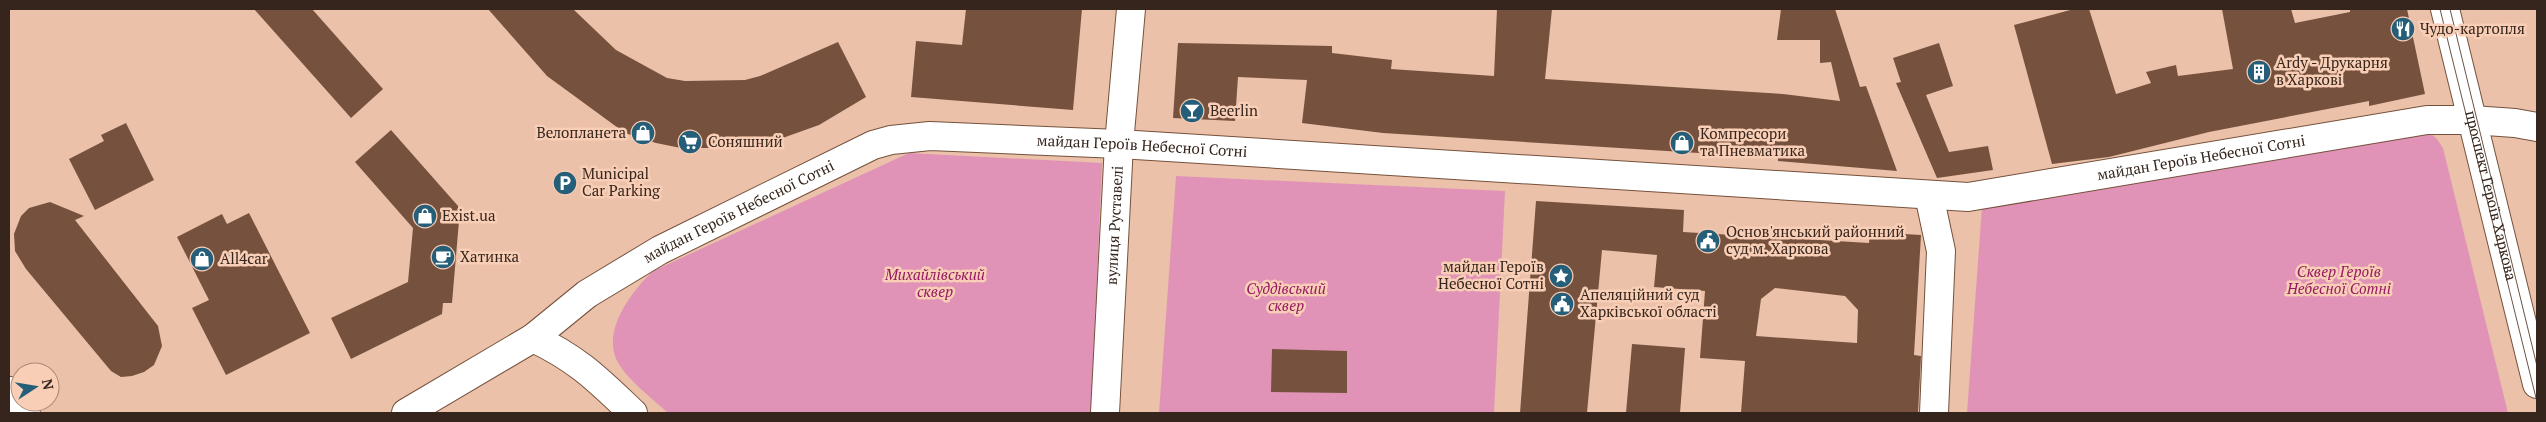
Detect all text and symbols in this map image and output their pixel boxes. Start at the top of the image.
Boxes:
restaurant icon: Чудо-картопля [2390,16,2416,42]
place label: Чудо-картопля [2420,18,2525,38]
place label: Ardy - Друкарня в Харкові [2276,52,2388,89]
building icon: Ardy - Друкарня в Харкові [2246,59,2272,85]
bar icon: Beеrlin [1179,98,1205,124]
place label: Beеrlin [1210,100,1258,120]
street label: проспект Героїв Харкова [2461,108,2522,283]
shop icon: Велопланета [630,120,656,146]
place label: Велопланета [536,122,626,142]
place label: Компресори та Пневматика [1700,123,1805,160]
supermarket icon: Соняшний [677,129,703,155]
street label: майдан Героїв Небесної Сотні [1036,130,1248,161]
shop icon: Компресори та Пневматика [1669,130,1695,156]
street label: майдан Героїв Небесної Сотні [2095,130,2307,184]
place label: Соняшний [708,131,783,151]
street label: майдан Героїв Небесної Сотні [639,155,837,267]
place label: Municipal Car Parking [582,163,661,200]
street label: вулиця Руставелі [1101,165,1127,285]
parking icon: Municipal Car Parking [552,170,578,196]
shop icon: Exist.ua [412,203,438,229]
place label: Exist.ua [442,205,496,225]
place label: Основ'янський районний суд м. Харкова [1726,221,1905,258]
public building icon: Основ'янський районний суд м. Харкова [1695,228,1721,254]
cafe icon: Хатинка [430,244,456,270]
shop icon: All4car [189,246,215,272]
place label: Хатинка [460,246,520,266]
place label: All4car [220,248,268,268]
place label: майдан Героїв Небесної Сотні [1438,256,1544,293]
park label: Сквер Героїв Небесної Сотні [2286,261,2392,298]
place icon: майдан Героїв Небесної Сотні [1548,263,1574,289]
park label: Михайлівський сквер [884,264,985,301]
park label: Суддівський сквер [1246,278,1326,315]
place label: Апеляційний суд Харківської області [1580,284,1717,321]
public building icon: Апеляційний суд Харківської області [1549,291,1575,317]
north arrow [10,362,60,412]
text: N [38,377,59,392]

